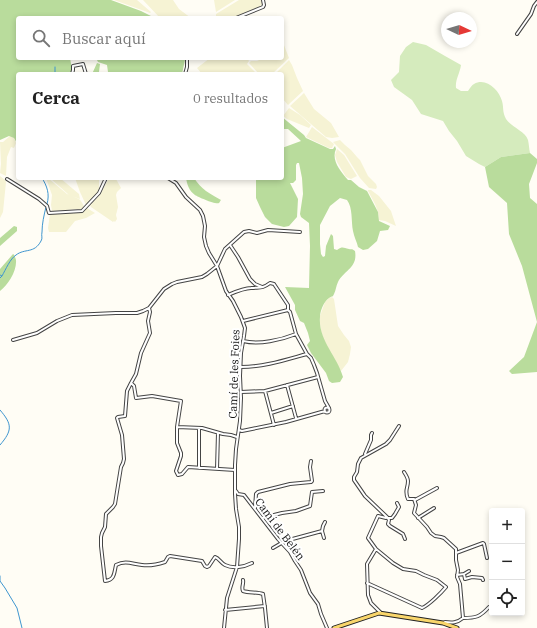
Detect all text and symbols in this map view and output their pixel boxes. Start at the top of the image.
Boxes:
north arrow [441,12,477,48]
search box [16,16,284,60]
icon: search [30,27,52,49]
text: Buscar aquí [62,29,146,48]
text: Cerca [32,87,80,109]
text: 0 resultados [193,90,268,107]
street label: Camí de les Foies [225,329,243,419]
street label: Camí de Belén [252,495,308,563]
map controls [489,508,525,616]
button: + [489,508,525,544]
button: − [489,544,525,580]
button: locate [489,580,525,616]

